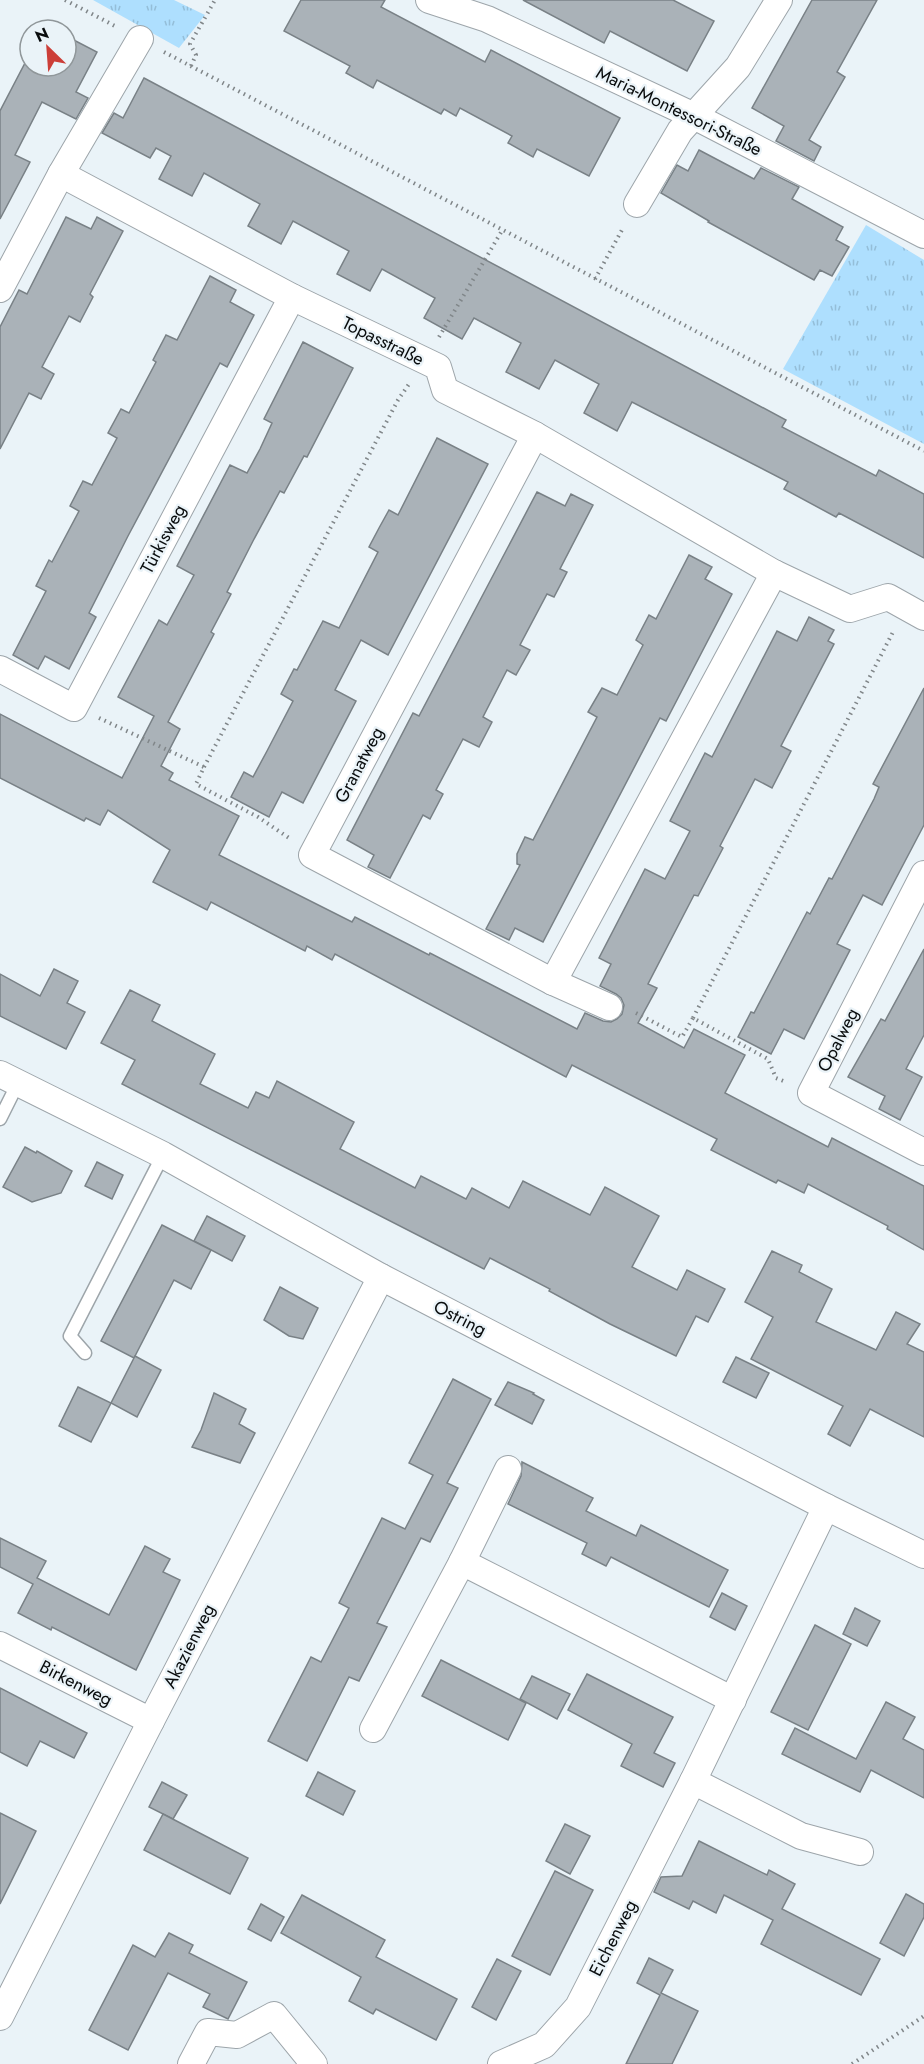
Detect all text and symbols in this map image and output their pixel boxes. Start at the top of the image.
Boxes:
north arrow [18,18,78,78]
text: N [31,22,52,48]
street label: Maria-Montessori-Straße [592,60,766,162]
street label: Topasstraße [338,310,428,372]
street label: Türkisweg [134,500,192,578]
street label: Granatweg [328,722,390,808]
street label: Opalweg [811,1003,865,1077]
street label: Ostring [429,1294,491,1342]
street label: Akazienweg [157,1599,221,1693]
street label: Birkenweg [35,1654,117,1712]
street label: Eichenweg [583,1895,643,1981]

